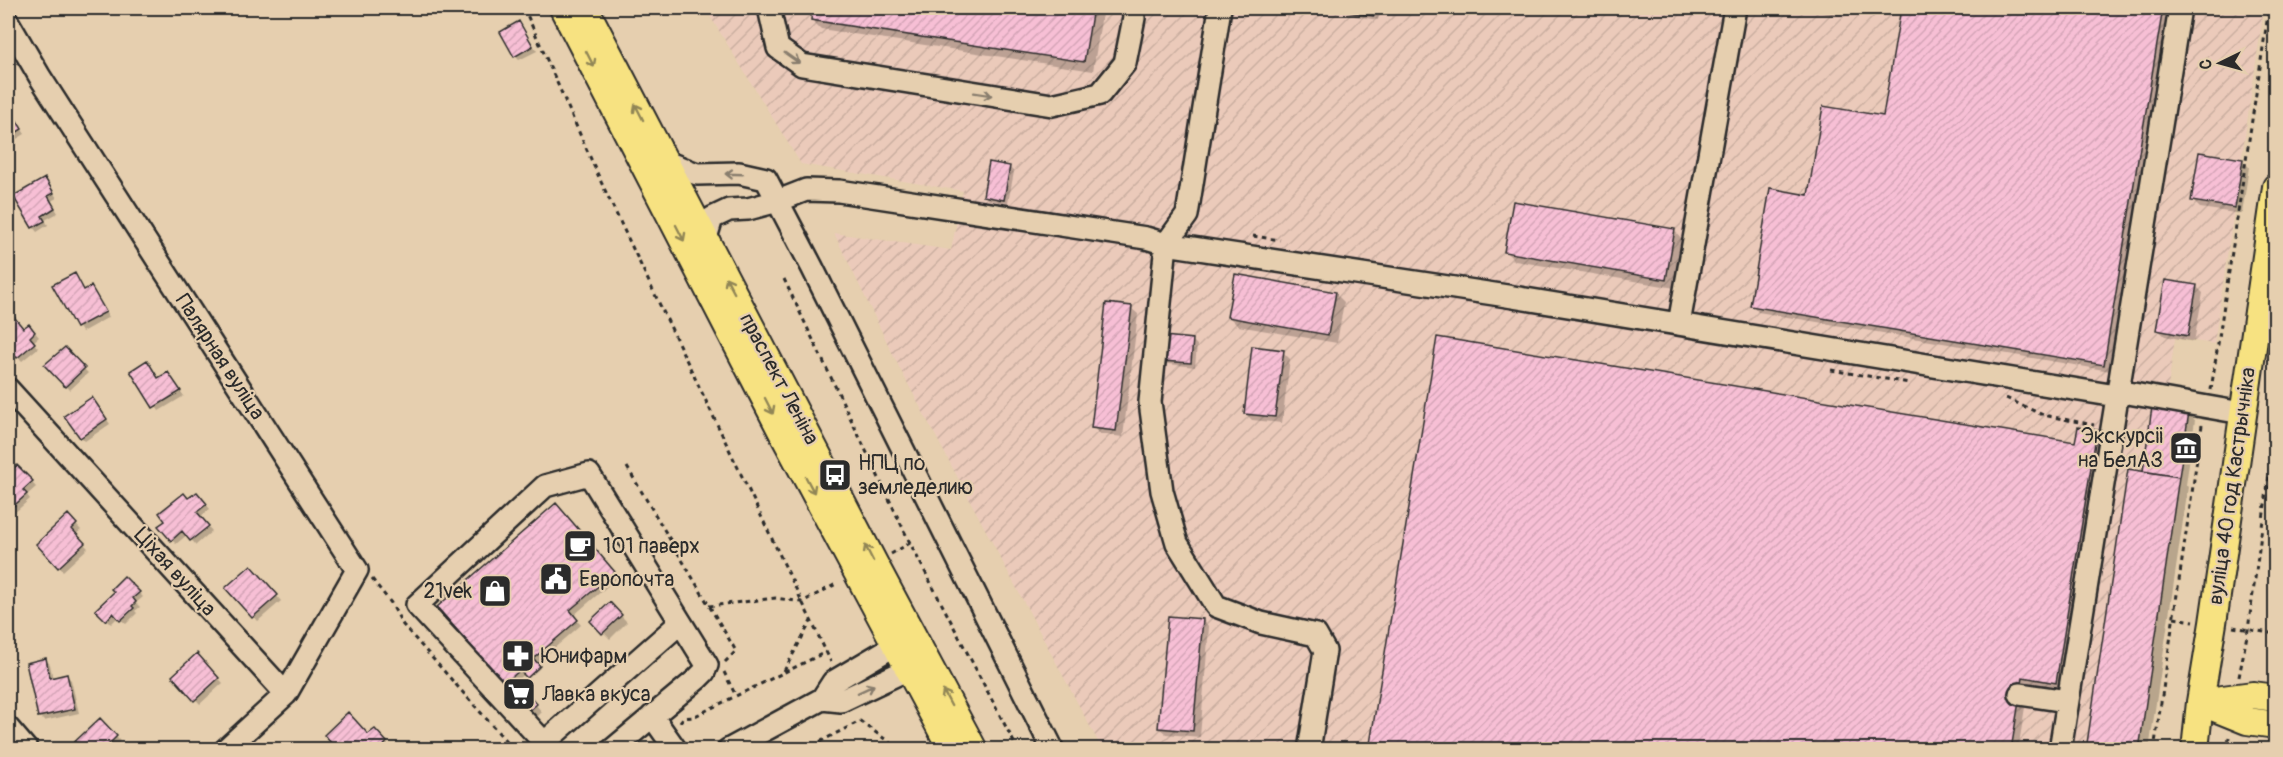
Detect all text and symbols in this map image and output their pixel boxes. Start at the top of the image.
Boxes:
north arrow [2190,33,2250,93]
one-way arrow [585,50,596,68]
one-way arrow [784,52,800,64]
text: С [2196,58,2216,70]
one-way arrow [972,88,992,99]
one-way arrow [633,104,645,121]
one-way arrow [724,168,744,179]
one-way arrow [674,223,686,241]
one-way arrow [724,276,735,294]
street label: Палярная вуліца [169,289,271,425]
street label: праспект Леніна [733,308,825,450]
street label: вуліца 40 год Кастрычніка [2202,365,2262,607]
one-way arrow [763,397,775,414]
place label: Экскурсіі на БелАЗ [2078,423,2163,474]
museum icon: Экскурсіі на БелАЗ [2168,430,2204,466]
place label: НПЦ по земледелию [858,450,973,501]
bus stop icon: НПЦ по земледелию [817,457,853,493]
one-way arrow [804,476,816,493]
street label: Ціхая вуліца [128,522,222,622]
cafe icon: 101 паверх [562,528,598,564]
place label: 101 паверх [603,533,700,560]
one-way arrow [863,544,875,562]
public building icon: Европочта [538,561,574,597]
place label: Европочта [579,566,674,593]
shop icon: 21vek [477,573,513,609]
place label: 21vek [423,578,472,605]
pharmacy icon: Юнифарм [500,638,536,674]
place label: Юнифарм [541,643,627,670]
supermarket icon: Лавка вкуса [501,676,537,712]
place label: Лавка вкуса [541,681,650,708]
one-way arrow [857,682,875,694]
one-way arrow [941,690,953,707]

